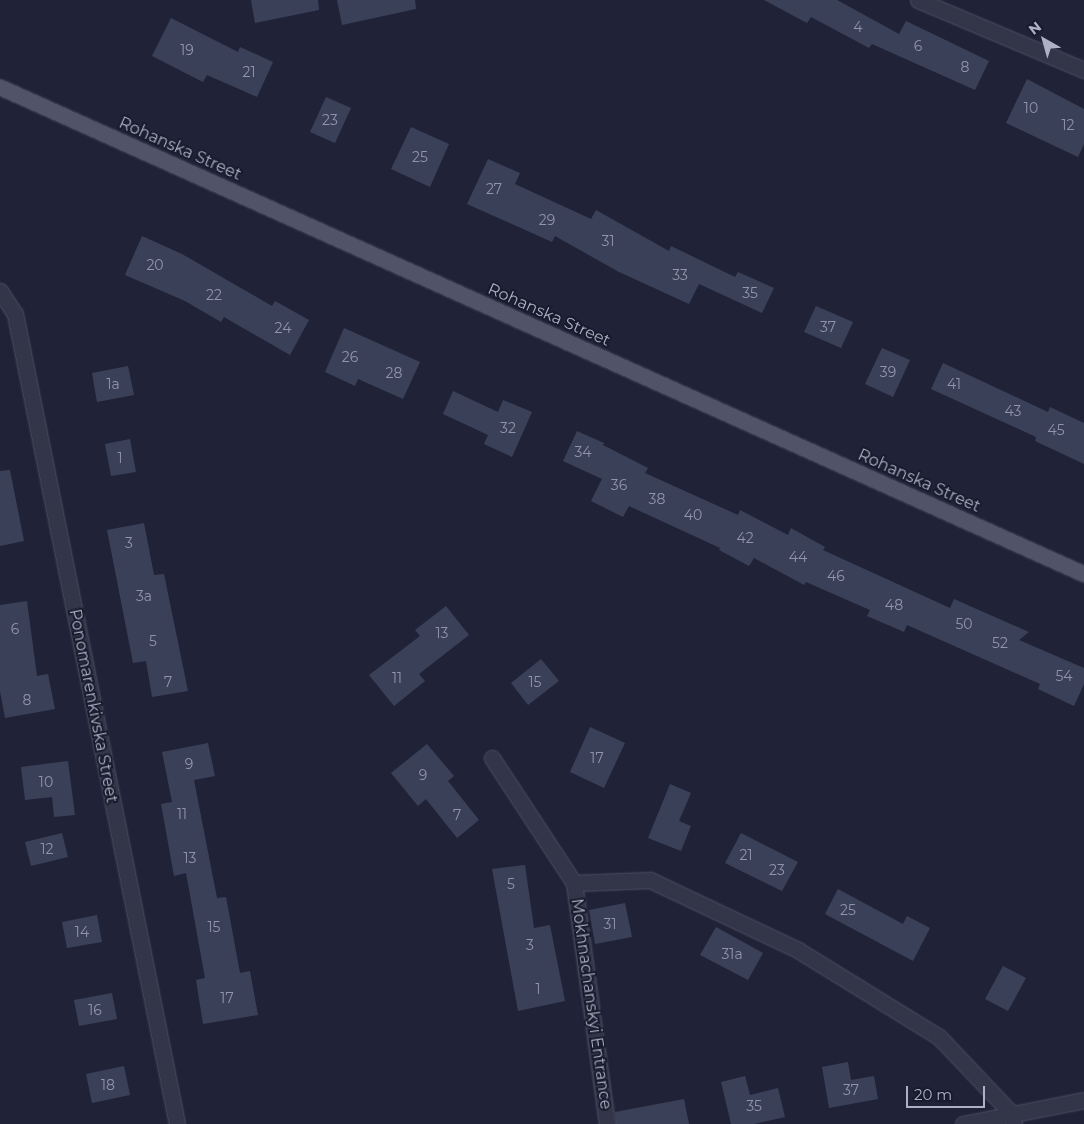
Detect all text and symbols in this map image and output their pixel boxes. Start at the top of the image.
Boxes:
north arrow [1019,15,1069,65]
text: N [1025,18,1045,39]
house number: 4 [853,19,863,35]
house number: 6 [914,38,922,54]
house number: 19 [180,42,194,58]
house number: 8 [961,59,969,75]
house number: 21 [242,64,256,80]
house number: 10 [1024,100,1038,116]
house number: 23 [322,112,338,128]
street label: Rohanska Street [116,113,244,185]
house number: 12 [1061,117,1075,133]
house number: 25 [412,149,428,165]
house number: 27 [486,181,502,197]
house number: 29 [539,212,555,228]
house number: 31 [602,233,614,249]
house number: 20 [146,257,164,273]
house number: 33 [672,267,688,283]
street label: Rohanska Street [485,279,613,351]
house number: 35 [742,285,758,301]
house number: 22 [206,287,222,303]
house number: 37 [820,319,836,335]
house number: 24 [275,320,291,336]
house number: 26 [342,349,358,365]
house number: 39 [880,364,896,380]
house number: 28 [386,365,402,381]
house number: 1а [106,376,120,392]
house number: 41 [947,376,961,392]
house number: 43 [1005,403,1021,419]
house number: 32 [500,420,516,436]
house number: 45 [1047,422,1065,438]
house number: 34 [574,444,592,460]
street label: Rohanska Street [855,445,983,517]
house number: 1 [117,450,123,466]
house number: 36 [611,477,627,493]
house number: 38 [649,491,665,507]
house number: 40 [684,507,702,523]
house number: 42 [736,530,754,546]
house number: 3 [125,535,133,551]
house number: 44 [789,549,807,565]
house number: 46 [827,568,845,584]
house number: 3а [136,588,152,604]
house number: 48 [885,597,903,613]
street label: Ponomarenkivska Street [65,608,121,804]
house number: 50 [955,616,973,632]
house number: 6 [11,621,19,637]
house number: 13 [436,625,448,641]
house number: 5 [149,633,157,649]
house number: 52 [992,635,1008,651]
house number: 54 [1055,668,1073,684]
house number: 11 [392,670,402,686]
house number: 7 [164,674,172,690]
house number: 15 [529,674,541,690]
house number: 8 [23,692,31,708]
house number: 17 [590,750,604,766]
house number: 9 [185,756,193,772]
house number: 9 [419,767,427,783]
house number: 10 [39,774,53,790]
house number: 11 [177,806,187,822]
house number: 7 [453,807,461,823]
house number: 12 [40,841,54,857]
house number: 21 [739,847,753,863]
house number: 13 [184,850,196,866]
house number: 23 [769,862,785,878]
house number: 5 [507,876,515,892]
street label: Mokhnachanskyi Entrance [567,897,615,1111]
house number: 25 [840,902,856,918]
house number: 31 [604,916,616,932]
house number: 15 [208,919,220,935]
house number: 14 [75,924,89,940]
house number: 3 [526,937,534,953]
house number: 31а [721,946,743,962]
house number: 1 [535,981,541,997]
house number: 17 [220,990,234,1006]
house number: 16 [88,1002,102,1018]
scale bar [909,1076,988,1108]
house number: 18 [101,1077,115,1093]
house number: 37 [843,1082,859,1098]
text: 20 m [914,1085,952,1104]
house number: 35 [746,1098,762,1114]

